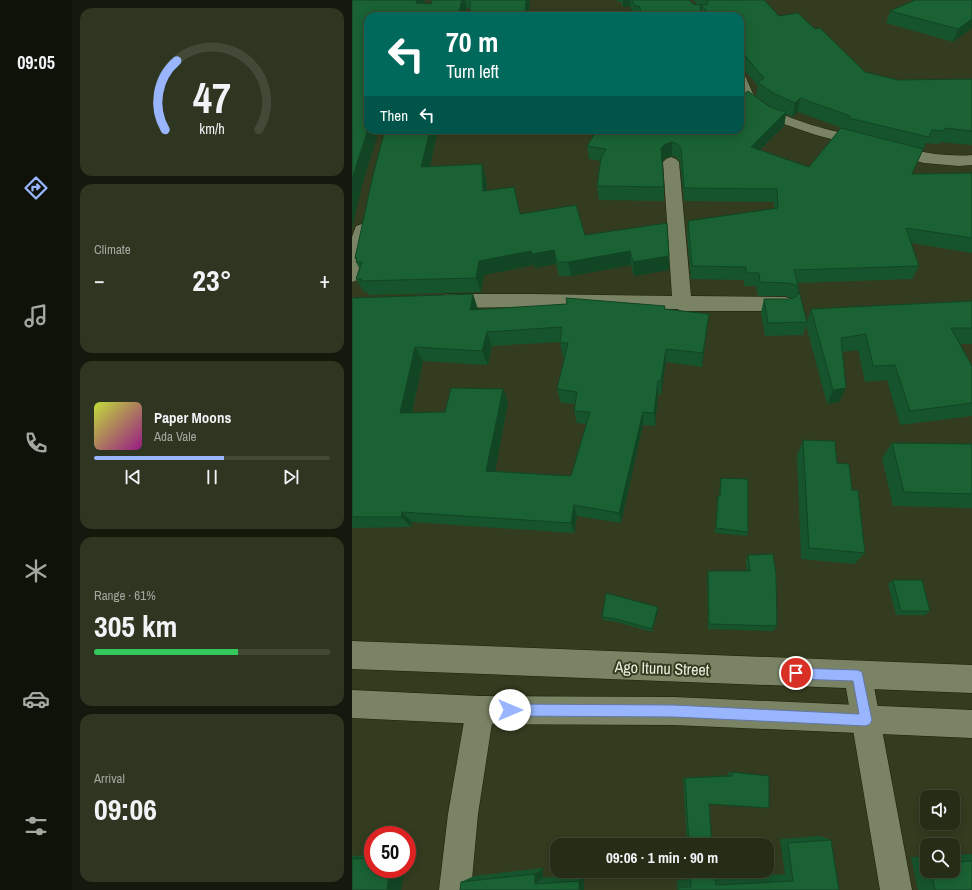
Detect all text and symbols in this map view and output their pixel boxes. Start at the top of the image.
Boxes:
text: 70 m [446,23,498,61]
icon: left [380,28,432,80]
text: 09:05 [17,50,55,75]
text: Turn left [446,59,499,84]
text: 47 [193,70,231,126]
icon: left [416,104,438,126]
text: Then [380,105,408,126]
text: km/h [199,119,225,138]
icon: directions [22,174,50,202]
text: Climate [94,241,131,258]
text: 23° [192,260,232,300]
text: − [94,265,105,295]
text: + [319,265,330,295]
icon: music [22,302,50,330]
text: Paper Moons [154,407,231,428]
text: Ada Vale [154,428,196,445]
icon: phone [22,429,50,457]
icon: previous [122,466,144,488]
icon: pause [201,466,223,488]
icon: next [280,466,302,488]
icon: climate [22,557,50,585]
text: Range · 61% [94,587,156,604]
text: 305 km [94,606,177,646]
street label: Ago Itunu Street [613,655,710,681]
pin [779,656,813,690]
icon: arrive [785,662,807,684]
icon: car [22,685,50,713]
position arrow [489,689,531,731]
text: Arrival [94,770,125,787]
text: 09:06 [94,789,157,829]
map controls [920,790,960,878]
button: sound [920,790,960,830]
icon: filters [22,812,50,840]
speed limit sign: 50 [364,826,416,878]
button: search [920,838,960,878]
text: 09:06 · 1 min · 90 m [606,847,718,868]

